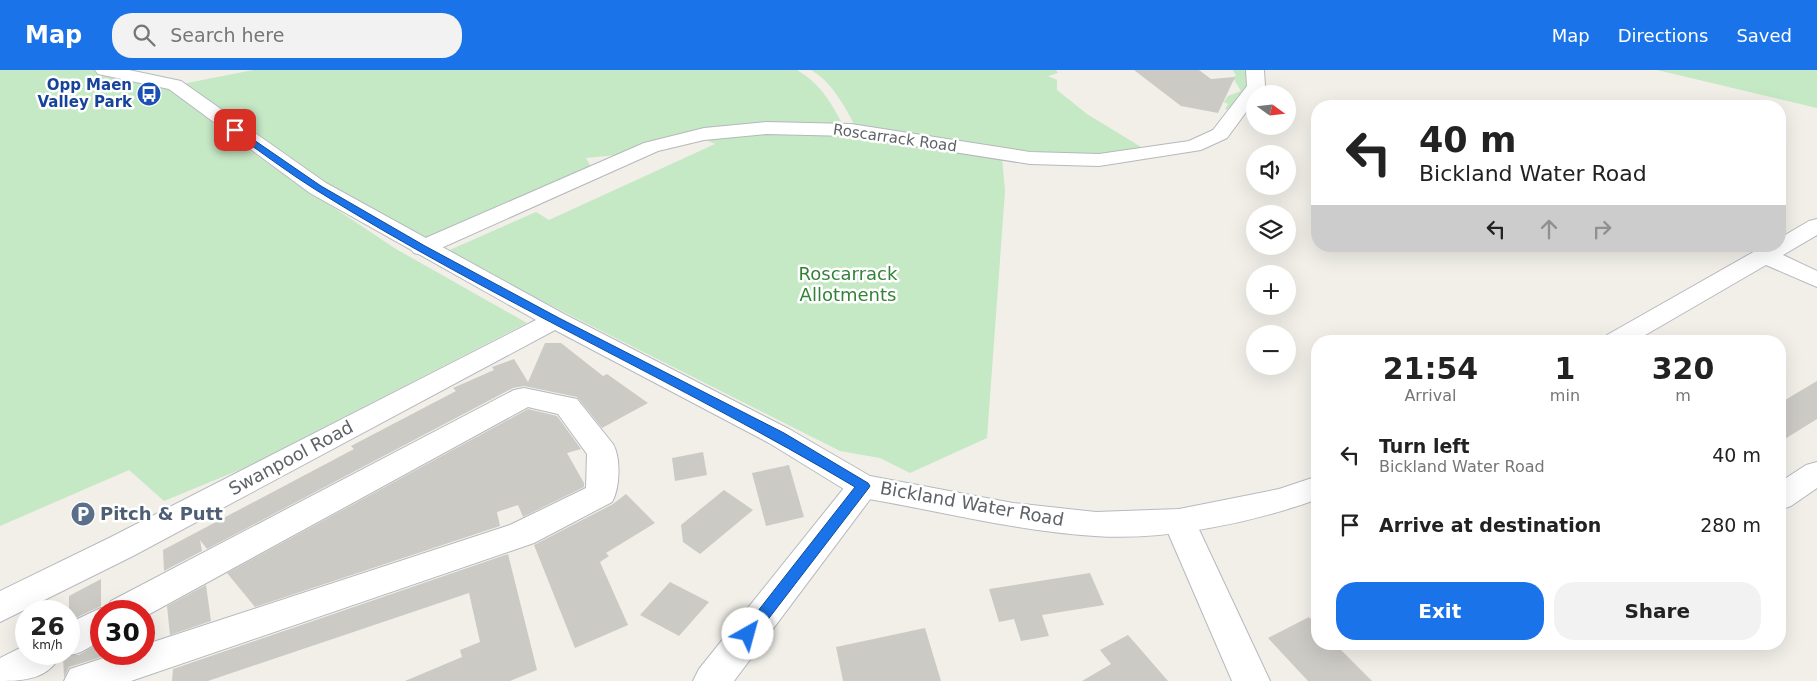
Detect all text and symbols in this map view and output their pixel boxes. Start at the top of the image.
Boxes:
search box [112,13,462,58]
text: Map [25,21,82,49]
icon: search [130,21,158,49]
text: Search here [170,24,284,46]
text: Map [1552,25,1590,46]
text: Directions [1618,25,1708,46]
text: Saved [1736,25,1792,46]
place label: Opp Maen Valley Park [38,76,133,111]
bus stop icon: Opp Maen Valley Park [136,81,162,107]
north arrow [1246,85,1296,135]
map controls [1246,85,1296,375]
pin [214,109,256,151]
icon: arrive [221,116,249,144]
street label: Roscarrack Road [832,120,958,156]
icon: left [1336,120,1401,185]
text: 40 m [1419,120,1516,160]
button: sound [1246,145,1296,195]
text: Bickland Water Road [1419,161,1647,186]
button: layers [1246,205,1296,255]
icon: left [1482,215,1510,243]
icon: ahead [1535,215,1563,243]
icon: right [1588,215,1616,243]
park label: Roscarrack Allotments [799,263,898,305]
button: + [1246,265,1296,315]
button: − [1246,325,1296,375]
text: 21:54 [1383,351,1478,386]
text: 1 [1554,351,1575,386]
text: 320 [1652,351,1714,386]
text: Arrival [1404,386,1456,405]
text: min [1550,386,1580,405]
text: m [1675,386,1691,405]
street label: Swanpool Road [225,416,357,499]
text: Turn left [1379,435,1470,457]
icon: left [1336,441,1364,469]
text: 40 m [1712,444,1761,466]
text: Bickland Water Road [1379,457,1545,476]
street label: Bickland Water Road [878,477,1066,530]
parking icon: Pitch & Putt [70,501,96,527]
place label: Pitch & Putt [100,503,223,524]
icon: arrive [1336,511,1364,539]
text: Arrive at destination [1379,514,1601,536]
text: 280 m [1700,514,1761,536]
button: Exit [1336,582,1544,640]
button: Share [1554,582,1761,640]
speed limit sign: 30 [90,600,155,665]
position arrow [721,607,773,659]
text: 26 [30,612,65,641]
text: km/h [32,638,63,652]

